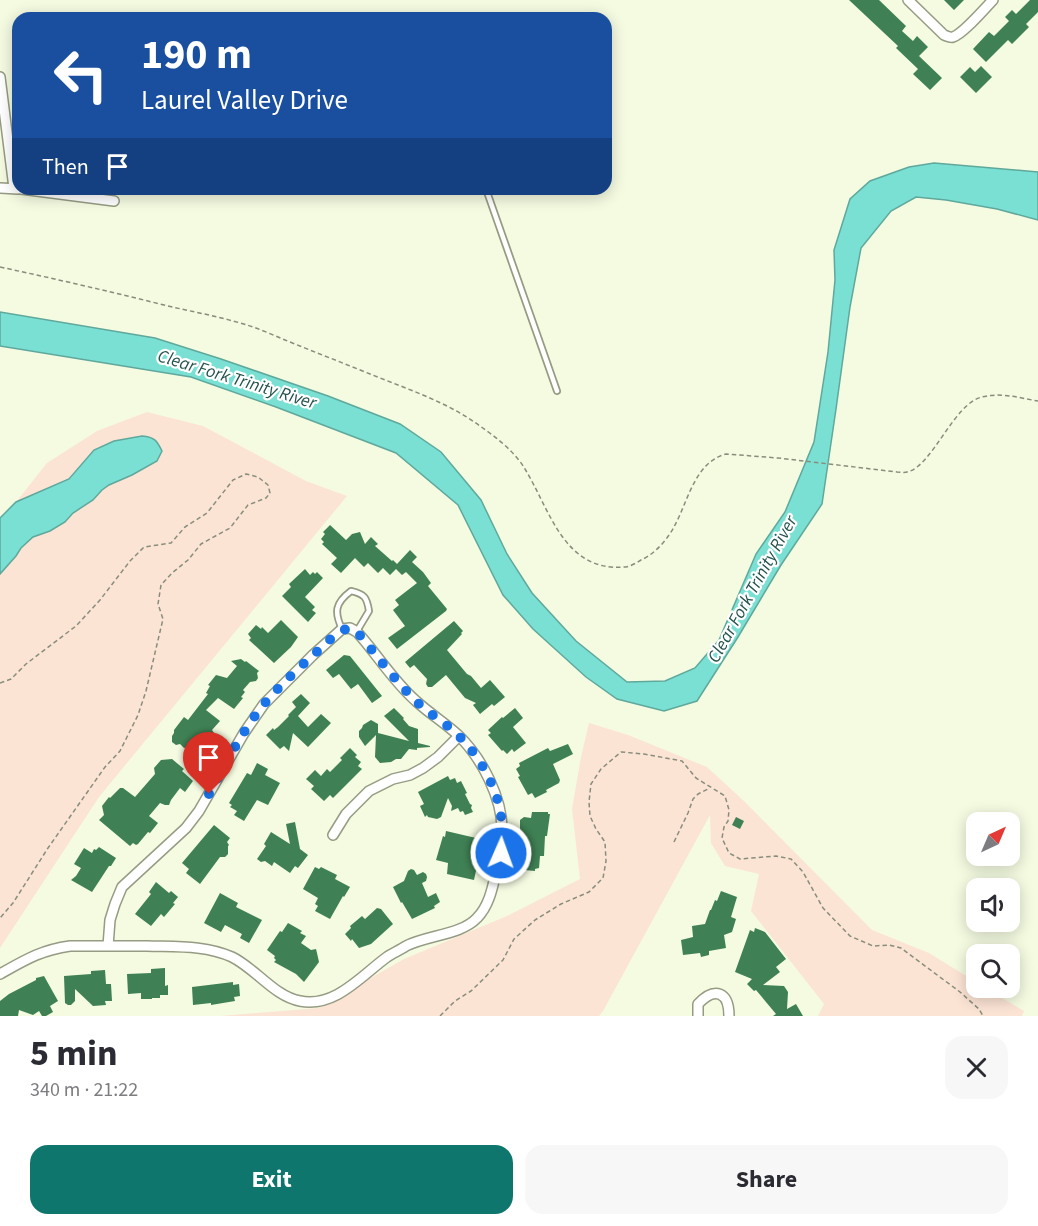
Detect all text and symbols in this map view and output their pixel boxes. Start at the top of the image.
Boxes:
text: 190 m [141,25,252,85]
icon: left [42,36,120,114]
text: Laurel Valley Drive [141,81,348,120]
icon: arrive [101,150,134,183]
text: Then [42,151,89,183]
water label: Clear Fork Trinity River [154,343,320,416]
water label: Clear Fork Trinity River [702,510,804,667]
pin [183,732,234,794]
icon: arrive [192,741,225,774]
north arrow [966,812,1020,866]
map controls [966,812,1020,998]
position arrow [469,821,533,885]
button: sound [966,878,1020,932]
button: search [966,944,1020,998]
text: 5 min [30,1028,118,1079]
button: close [945,1036,1008,1099]
text: 340 m · 21:22 [30,1076,138,1104]
button: Exit [30,1145,513,1214]
button: Share [525,1145,1008,1214]

